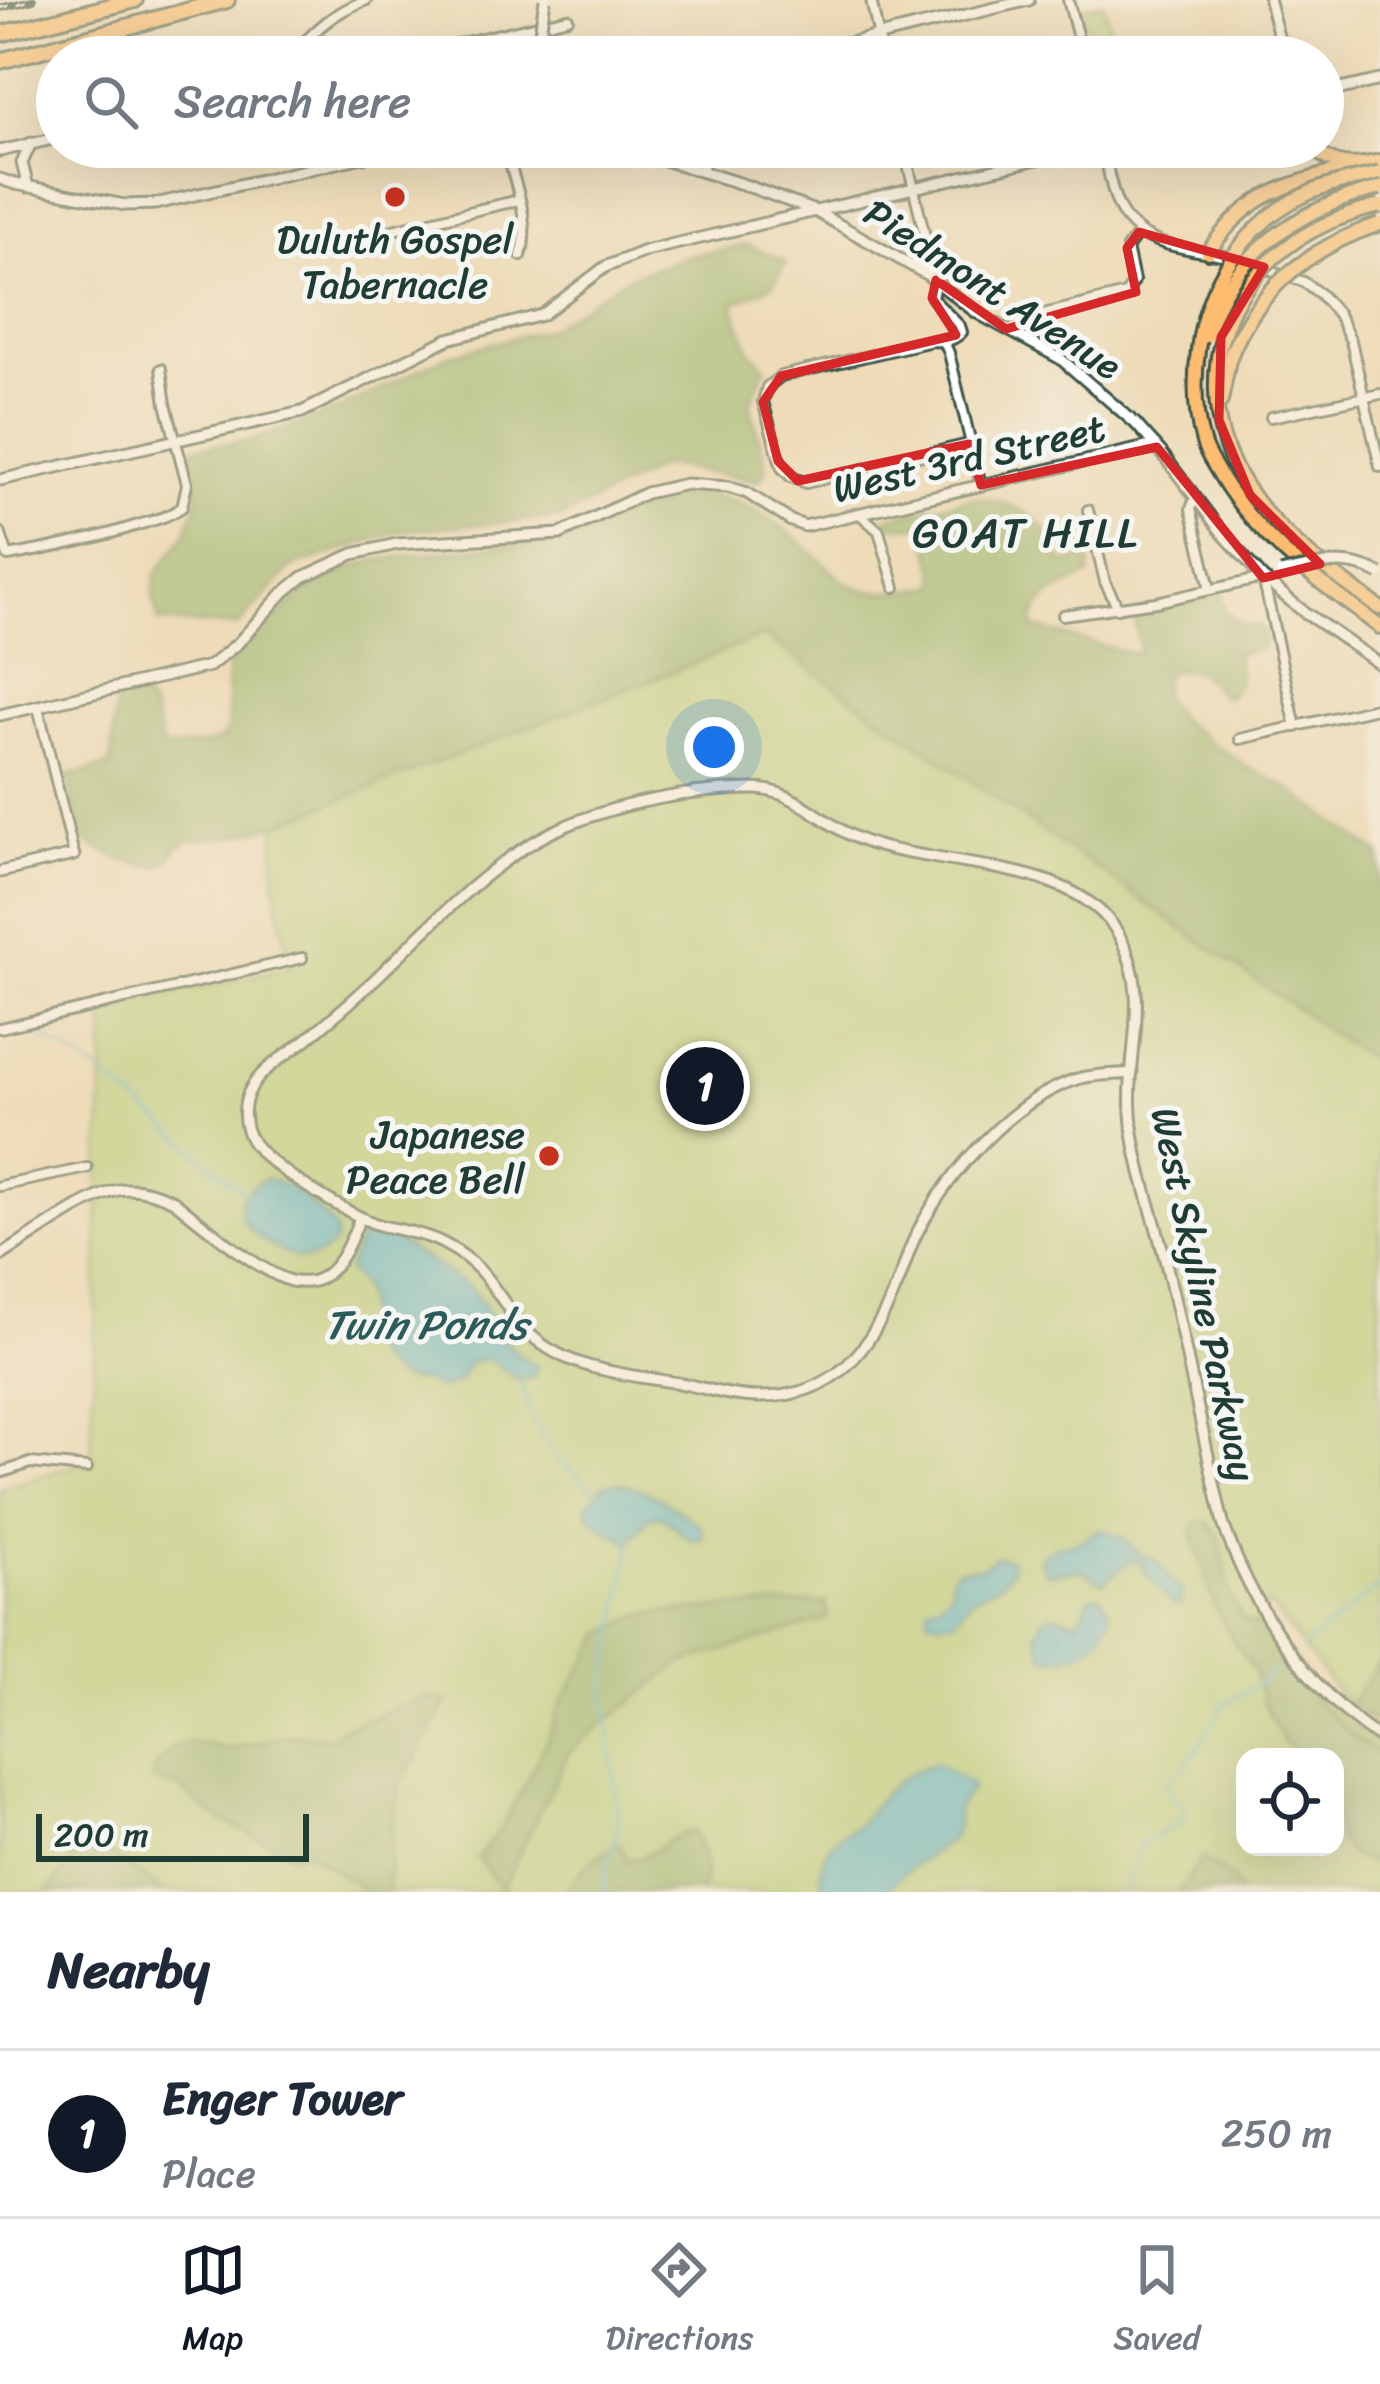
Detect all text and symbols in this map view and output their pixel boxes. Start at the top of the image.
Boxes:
search box [36,36,1344,168]
text: Search here [174,62,411,142]
icon: search [78,69,144,135]
street label: Piedmont Avenue [850,179,1137,399]
marker: Duluth Gospel Tabernacle [382,184,408,210]
place label: Duluth Gospel Tabernacle [276,205,514,319]
street label: West 3rd Street [826,393,1112,523]
district label: GOAT HILL [912,496,1140,570]
your location [684,717,744,777]
pin: 1 [666,1041,744,1131]
place label: Japanese Peace Bell [346,1100,526,1214]
street label: West Skyline Parkway [1131,1101,1277,1488]
marker: Japanese Peace Bell [536,1143,562,1169]
water label: Twin Ponds [324,1288,533,1362]
map controls [1236,1748,1344,1856]
button: locate [1236,1748,1344,1856]
text: 200 m [54,1806,149,1864]
scale bar [36,1808,309,1861]
text: Nearby [48,1925,209,2015]
text: Enger Tower [162,2059,402,2139]
text: 1 [79,2099,95,2168]
text: 250 m [1221,2099,1332,2168]
text: Place [162,2139,256,2208]
tab: Map [180,2237,246,2367]
tab: Directions [606,2237,753,2367]
tab: Saved [1113,2237,1200,2367]

